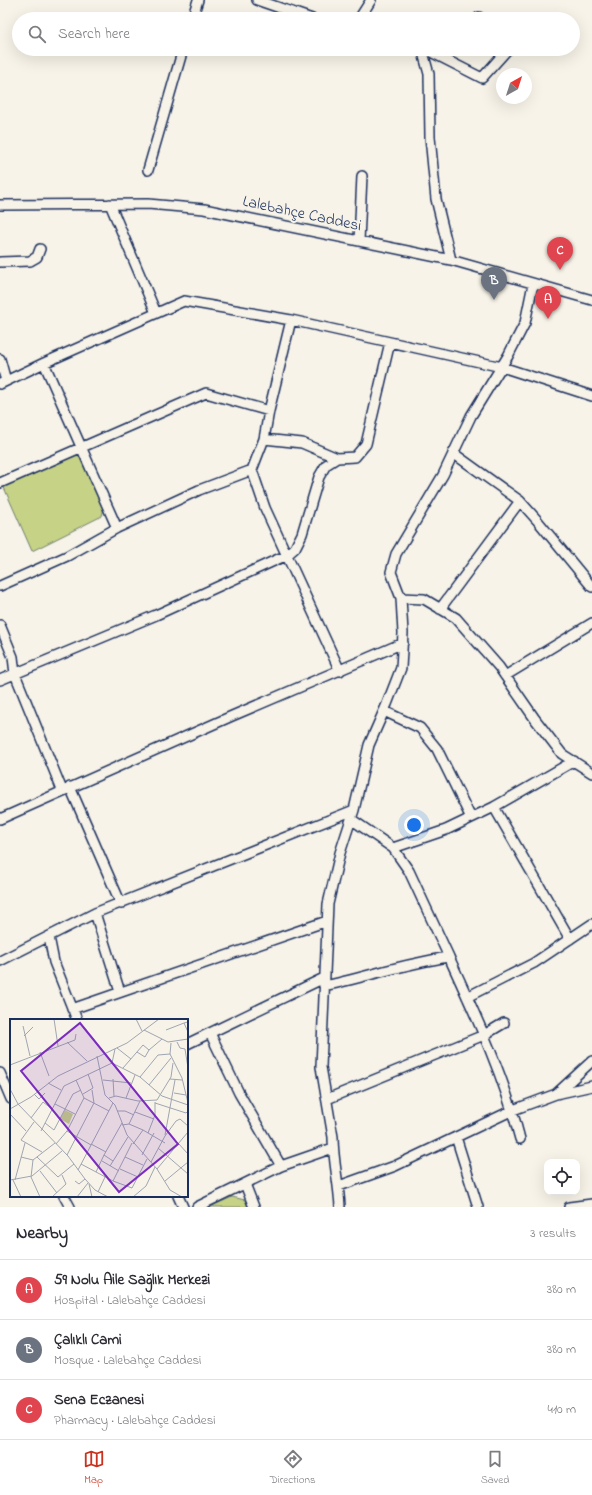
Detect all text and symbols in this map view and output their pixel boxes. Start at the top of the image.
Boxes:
search box [12,12,580,56]
icon: search [26,23,48,45]
text: Search here [58,23,130,45]
north arrow [496,68,532,104]
street label: Lalebahçe Caddesi [240,190,364,238]
pin: C [547,237,573,270]
pin: B [481,267,507,300]
pin: A [535,286,561,319]
your location [404,815,424,835]
inset map [10,1019,188,1197]
map controls [544,1159,580,1195]
button: locate [544,1159,580,1195]
text: Nearby [16,1221,68,1246]
text: 3 results [530,1224,576,1243]
text: 59 Nolu Aile Sağlık Merkezi [54,1269,210,1291]
text: A [25,1280,33,1299]
text: 380 m [547,1280,576,1299]
text: Hospital · Lalebahçe Caddesi [54,1291,205,1310]
text: Çalıklı Cami [54,1329,122,1351]
text: B [25,1340,33,1359]
text: 380 m [547,1340,576,1359]
text: Mosque · Lalebahçe Caddesi [54,1351,201,1370]
text: Sena Eczanesi [54,1389,144,1411]
text: C [25,1400,33,1419]
text: 410 m [548,1400,576,1419]
text: Pharmacy · Lalebahçe Caddesi [54,1411,216,1430]
tab: Map [83,1448,105,1488]
tab: Directions [270,1448,315,1488]
tab: Saved [481,1448,509,1488]

